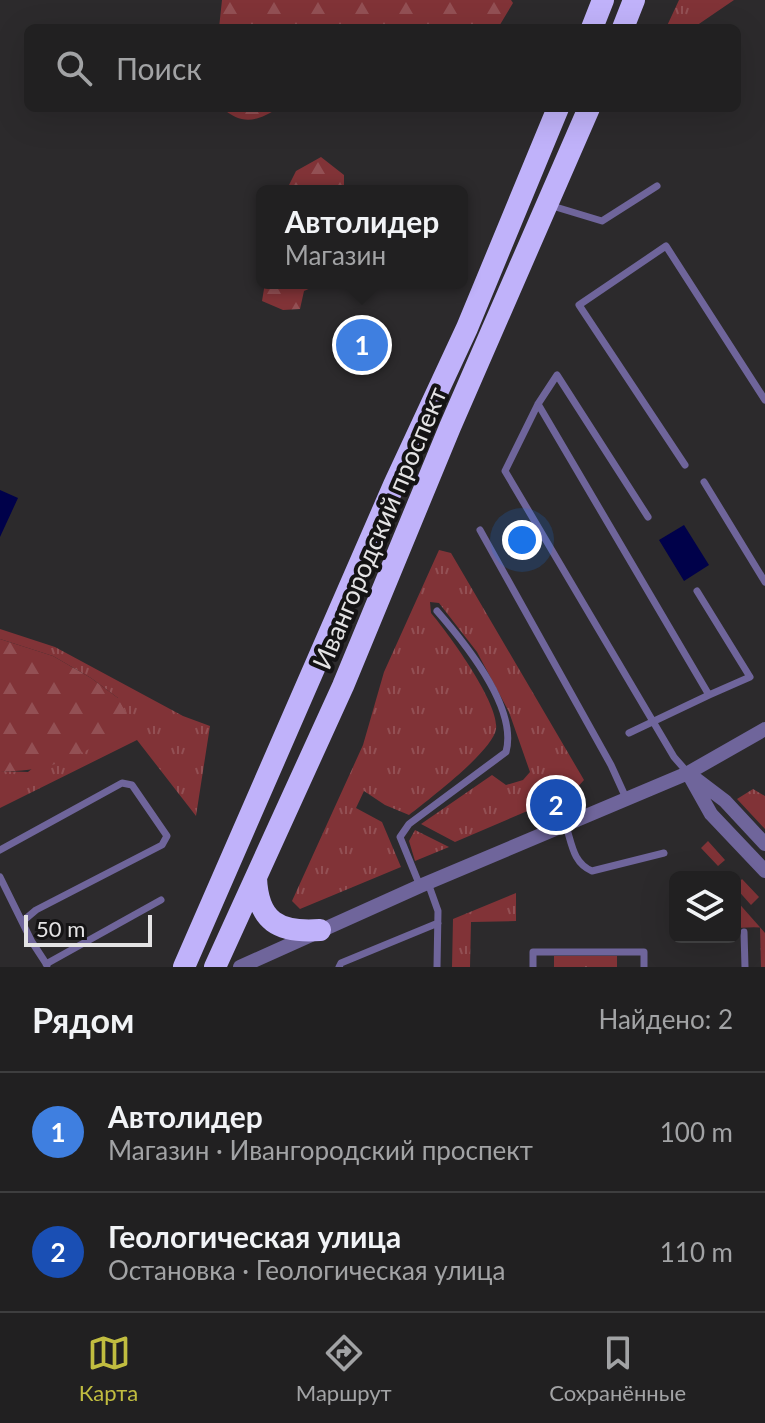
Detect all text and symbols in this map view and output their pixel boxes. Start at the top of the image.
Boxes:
search box [24,24,741,112]
icon: search [52,46,96,90]
text: Поиск [116,50,202,86]
popup [256,185,468,289]
text: Автолидер [285,203,439,239]
text: Магазин [285,239,386,271]
pin: 1 [336,315,388,375]
street label: Ивангородский проспект [305,382,453,674]
your location [502,520,542,560]
pin: 2 [530,775,582,835]
map controls [669,871,741,943]
button: layers [669,871,741,943]
scale bar [24,911,152,947]
text: 50 m [36,915,85,942]
text: Рядом [32,999,134,1040]
text: Найдено: 2 [598,1003,733,1035]
text: Автолидер [108,1098,263,1134]
text: 1 [50,1116,66,1148]
text: 100 m [660,1116,733,1148]
text: Магазин · Ивангородский проспект [108,1134,533,1166]
text: Геологическая улица [108,1218,401,1254]
text: 2 [50,1236,66,1268]
text: 110 m [660,1236,733,1268]
text: Остановка · Геологическая улица [108,1254,505,1286]
tab: Карта [79,1331,138,1406]
tab: Маршрут [296,1331,392,1406]
tab: Сохранённые [549,1331,686,1406]

